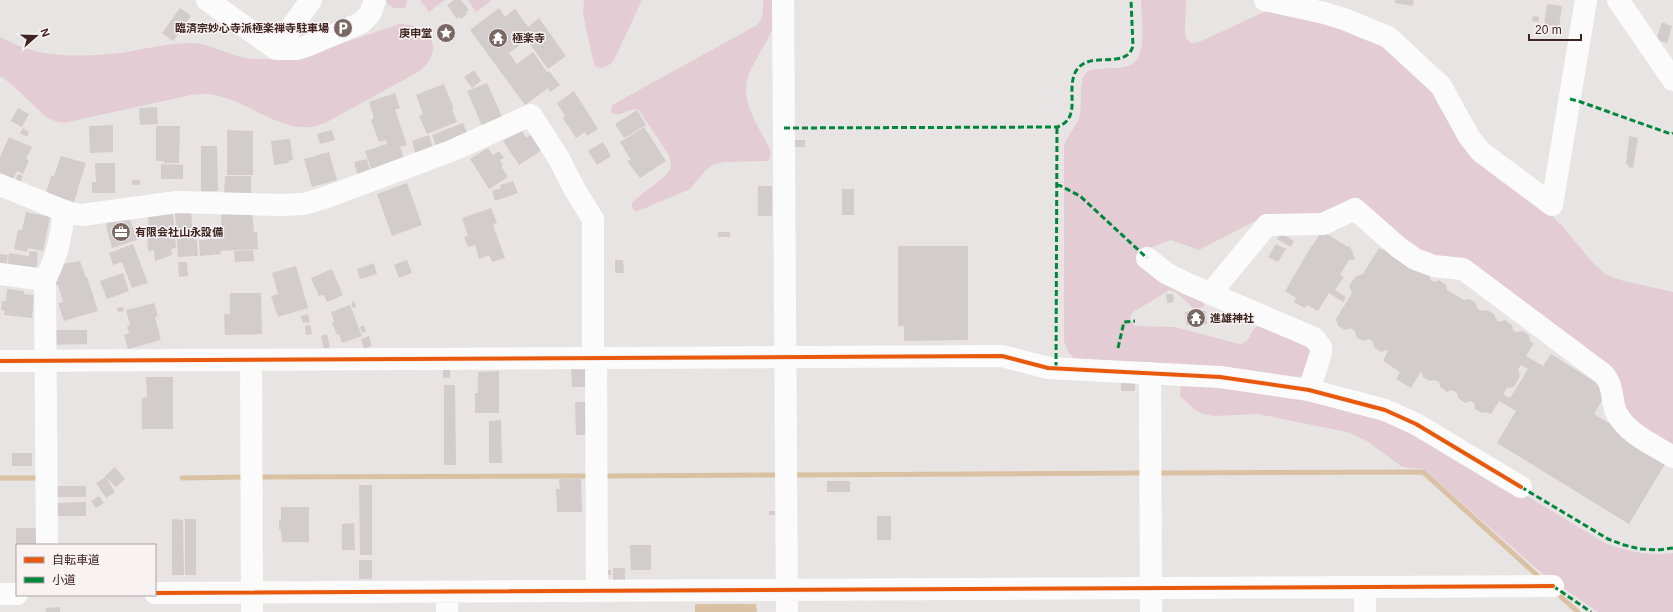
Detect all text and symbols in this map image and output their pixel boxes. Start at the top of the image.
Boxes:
north arrow [16,16,56,56]
scale bar [1529,16,1581,42]
parking icon: 臨済宗妙心寺派極楽禅寺駐車場 [332,17,354,39]
place label: 臨済宗妙心寺派極楽禅寺駐車場 [175,22,329,34]
place icon: 庚申堂 [435,22,457,44]
text: 20 m [1535,23,1562,37]
text: N [38,27,52,38]
place label: 庚申堂 [399,27,432,39]
temple icon: 極楽寺 [487,27,509,49]
place label: 極楽寺 [512,32,545,44]
office icon: 有限会社山永設備 [110,221,132,243]
place label: 有限会社山永設備 [135,226,223,238]
temple icon: 進雄神社 [1185,307,1207,329]
place label: 進雄神社 [1210,312,1254,324]
legend [16,544,156,596]
text: 自転車道 [52,553,100,567]
text: 小道 [52,573,76,587]

